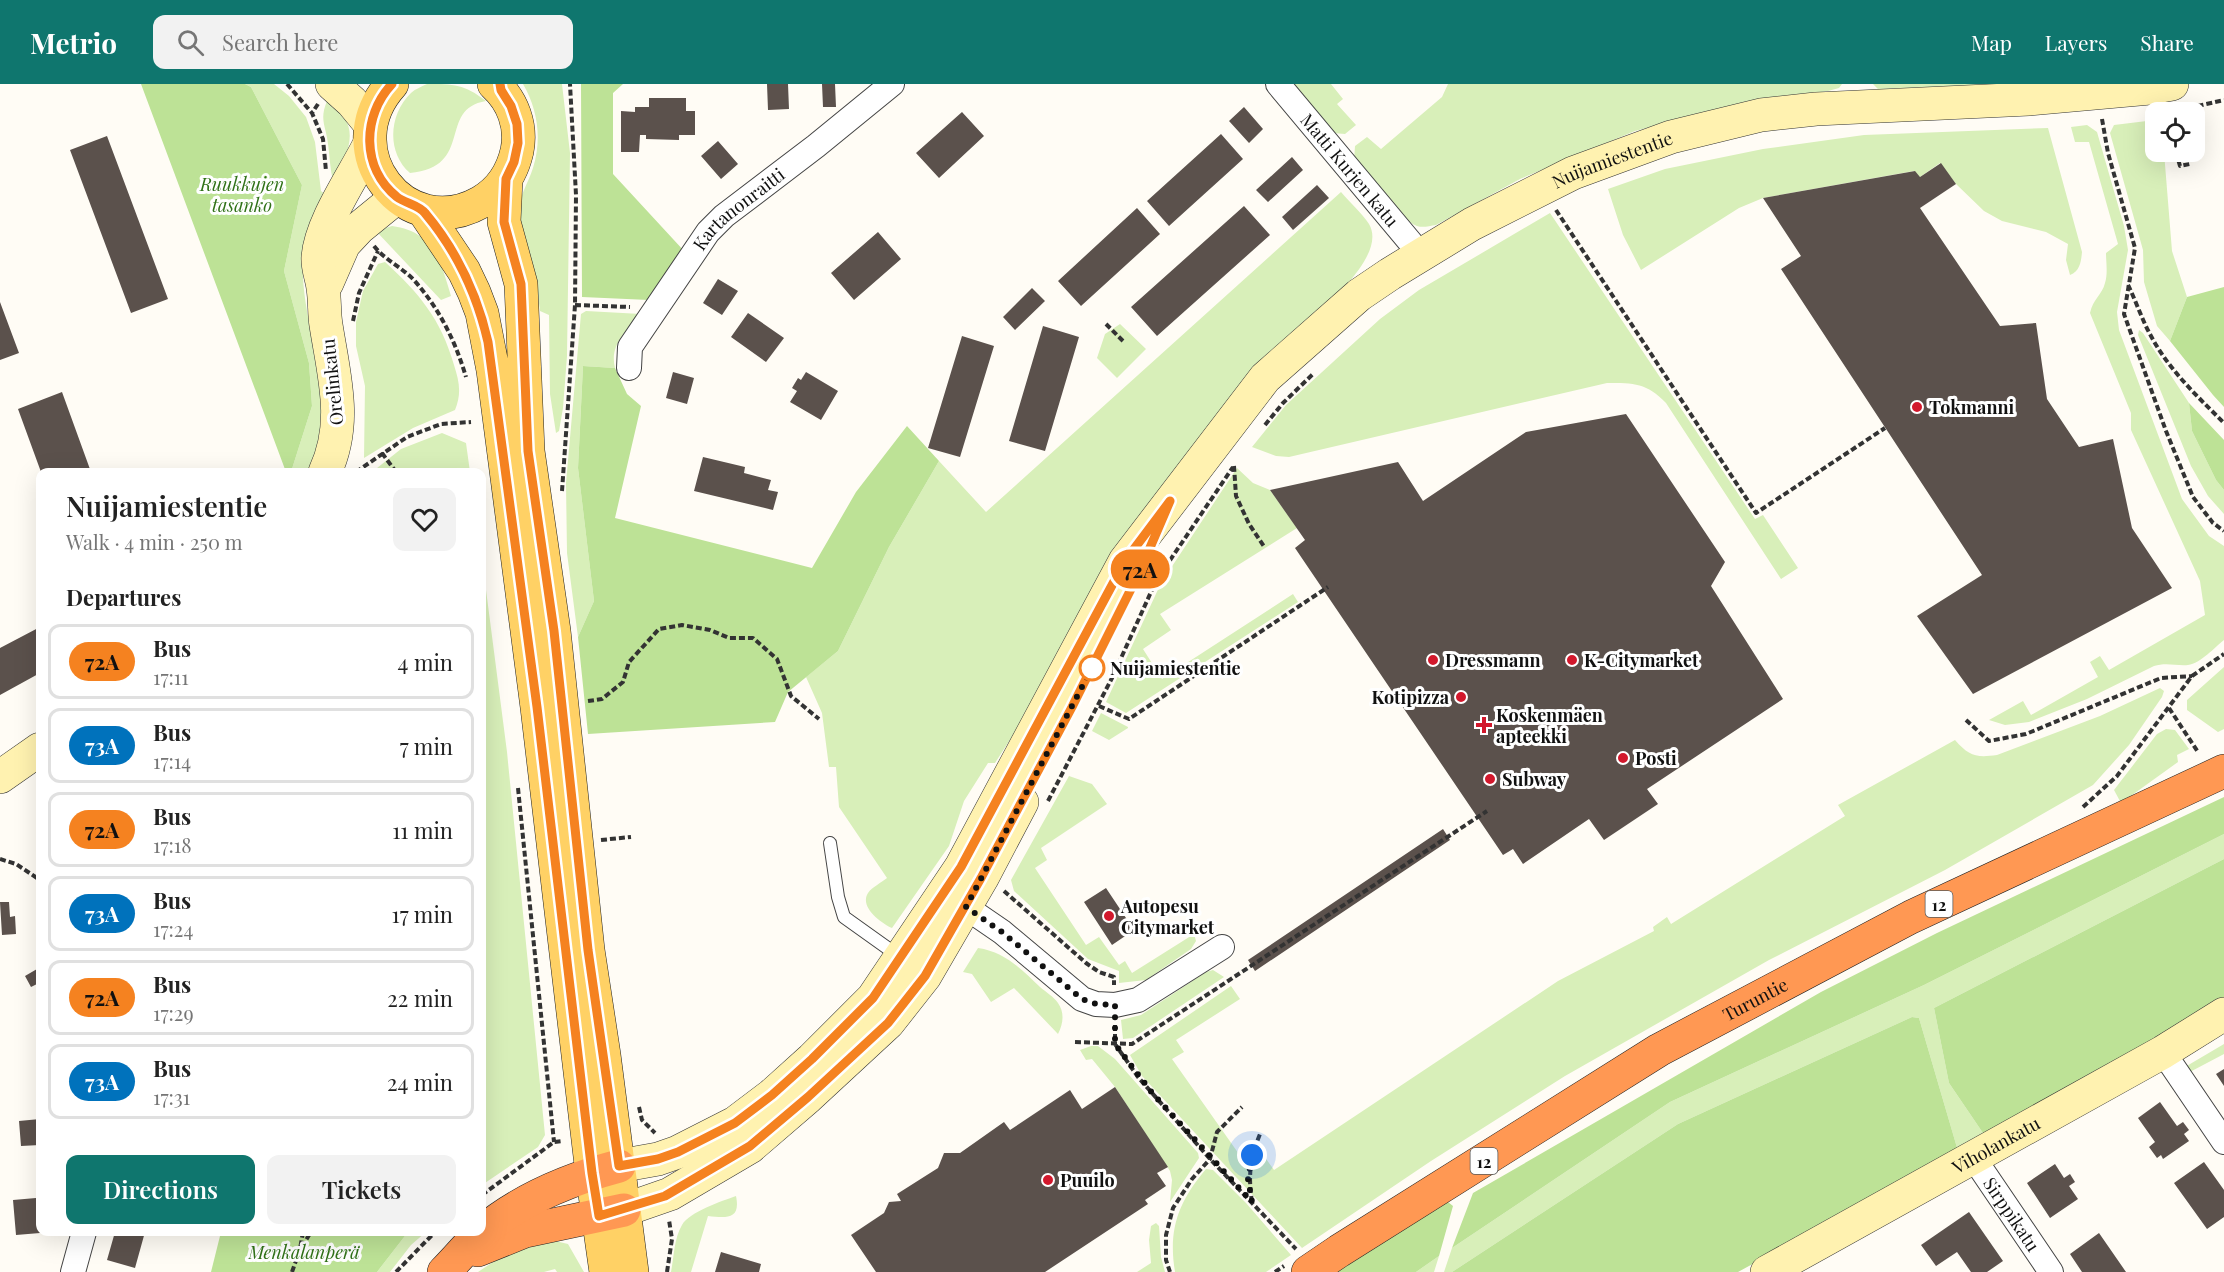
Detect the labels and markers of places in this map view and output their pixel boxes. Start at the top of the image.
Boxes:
place label: Tokmanni [1929,395,2015,419]
marker: Tokmanni [1910,400,1924,414]
place label: Dressmann [1445,648,1541,672]
place label: K-Citymarket [1584,648,1699,672]
marker: Dressmann [1426,653,1440,667]
marker: K-Citymarket [1565,653,1579,667]
marker: Nuijamiestentie [1079,655,1105,681]
place label: Nuijamiestentie [1110,656,1241,680]
place label: Kotipizza [1371,685,1450,709]
marker: Kotipizza [1454,690,1468,704]
place label: Koskenmäen apteekki [1496,703,1603,748]
marker: Koskenmäen apteekki [1477,718,1491,732]
place label: Posti [1635,746,1677,770]
marker: Posti [1616,751,1630,765]
place label: Subway [1502,767,1567,791]
marker: Subway [1483,772,1497,786]
place label: Autopesu Citymarket [1120,894,1215,939]
marker: Autopesu Citymarket [1102,909,1116,923]
place label: Puuilo [1060,1168,1115,1192]
marker: Puuilo [1041,1173,1055,1187]

